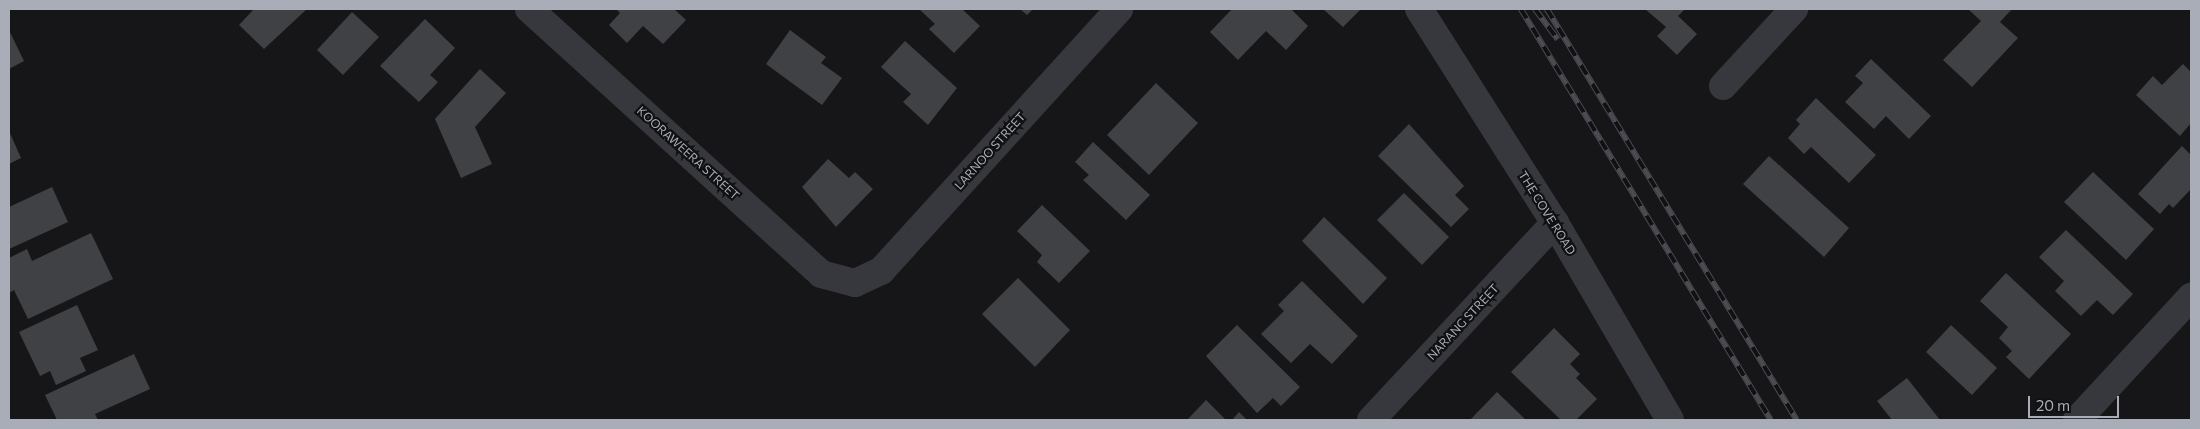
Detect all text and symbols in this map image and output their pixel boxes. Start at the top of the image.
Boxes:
street label: KOORAWEERA STREET [634,103,742,203]
street label: LARNOO STREET [952,110,1028,192]
street label: THE COVE ROAD [1515,169,1579,257]
street label: NARANG STREET [1424,281,1502,363]
scale bar [2030,386,2121,418]
text: 20 m [2036,396,2070,414]

